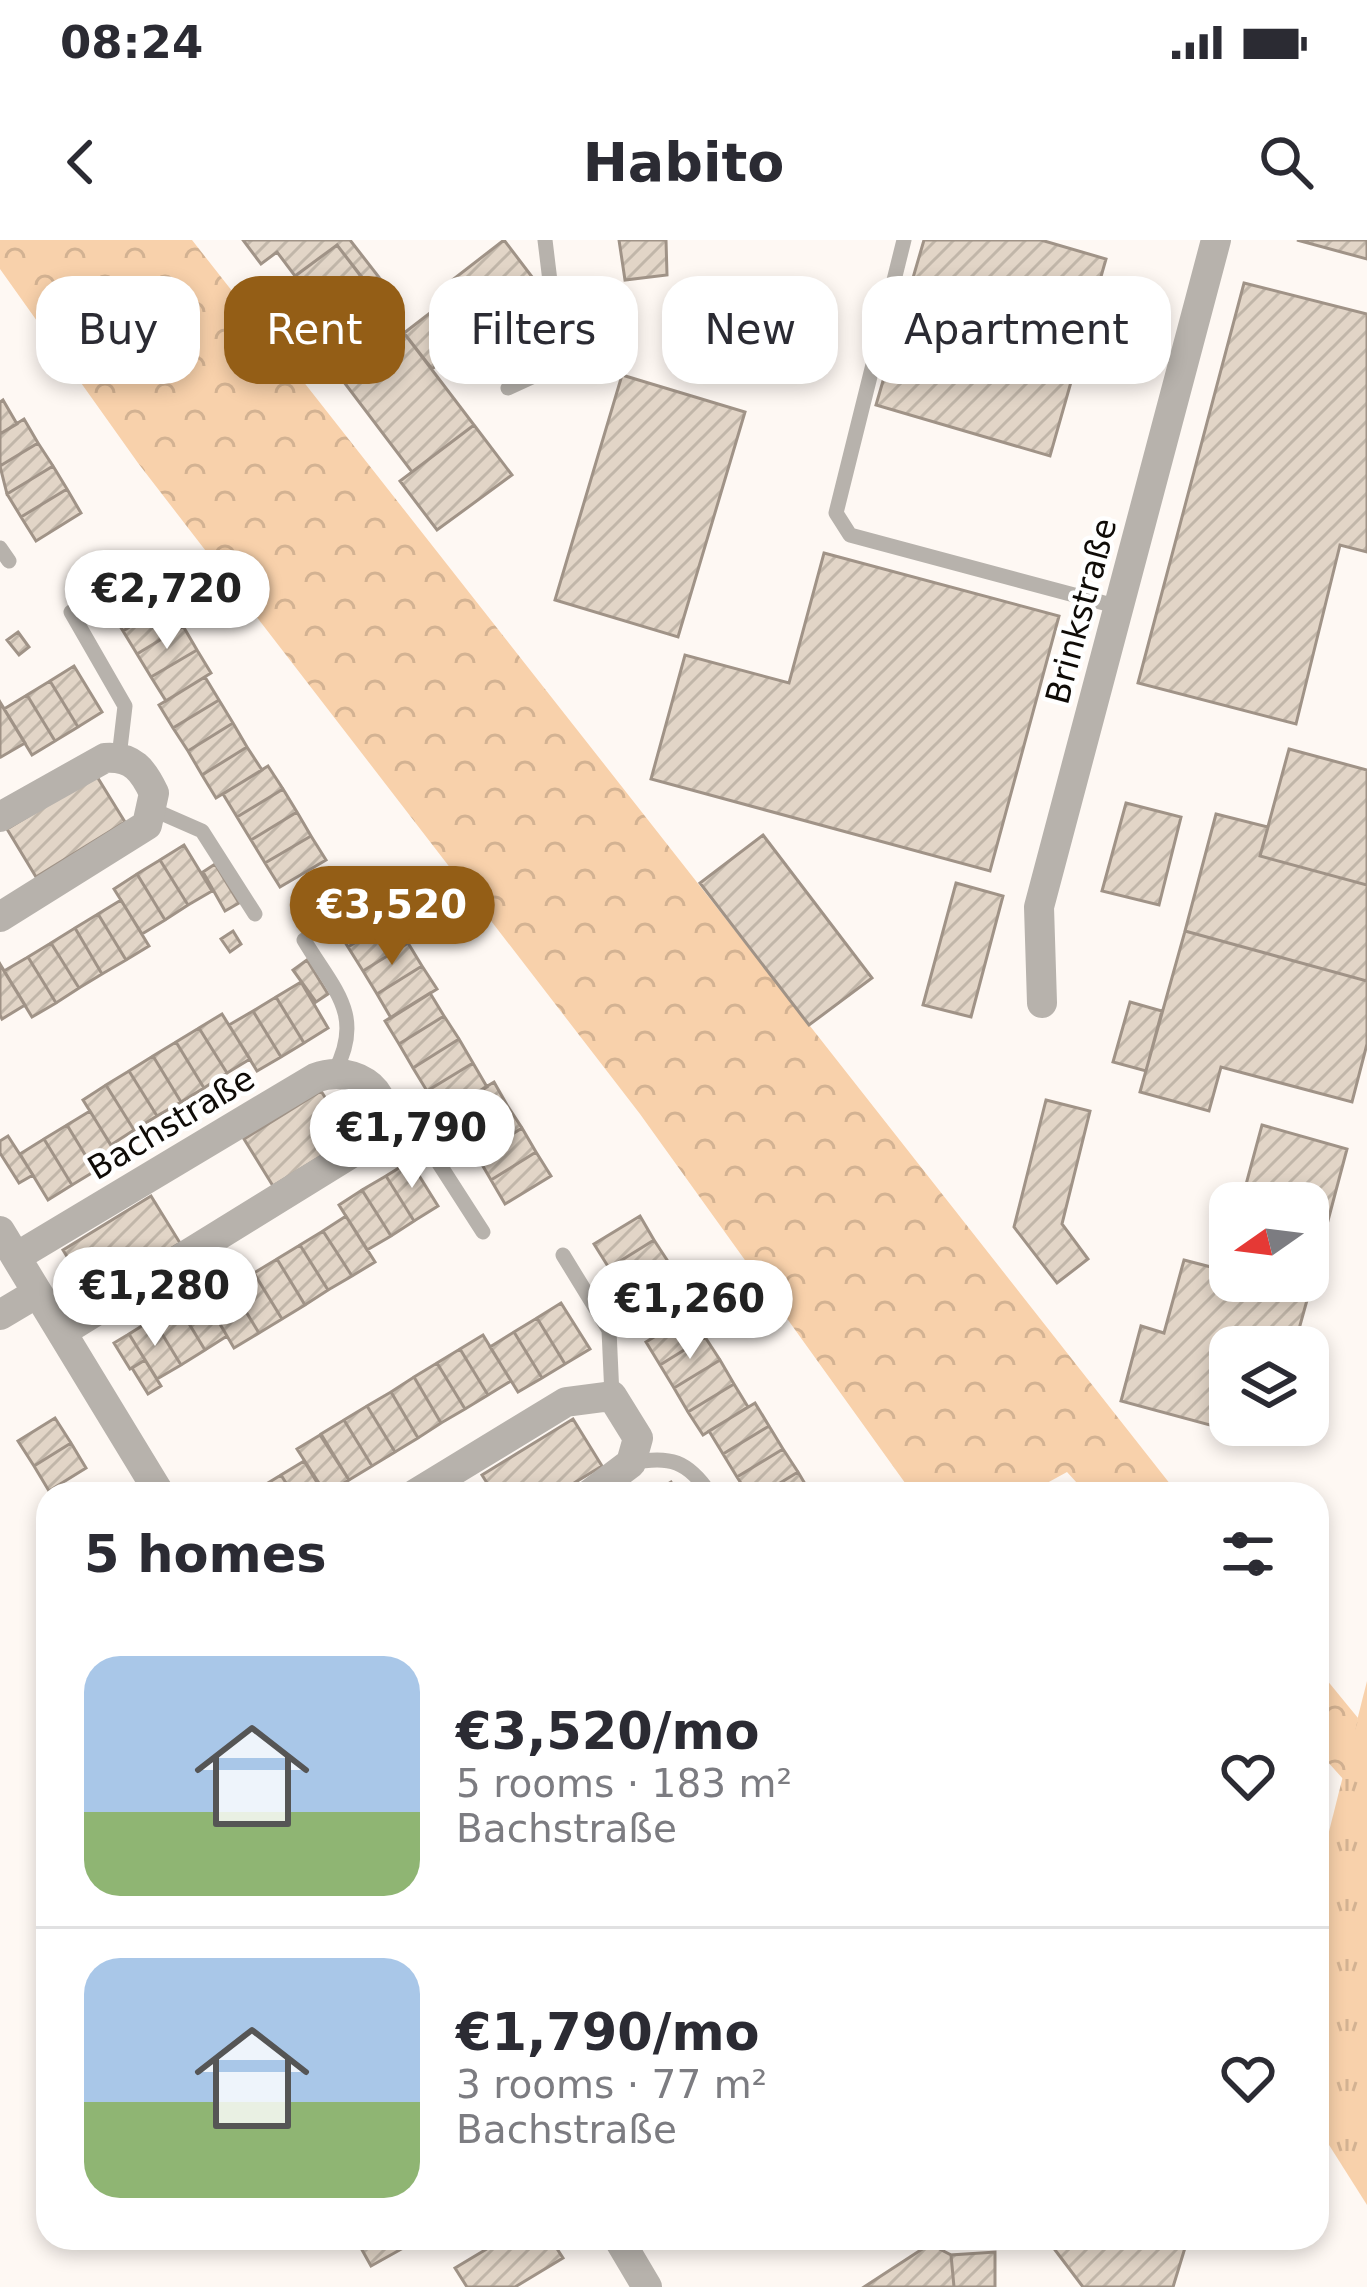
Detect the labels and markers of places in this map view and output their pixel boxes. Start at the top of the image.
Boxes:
pin: €2,720 [69,550,265,652]
pin: €3,520 [294,866,490,968]
pin: €1,790 [314,1089,510,1191]
pin: €1,280 [57,1247,253,1349]
pin: €1,260 [592,1260,788,1362]

